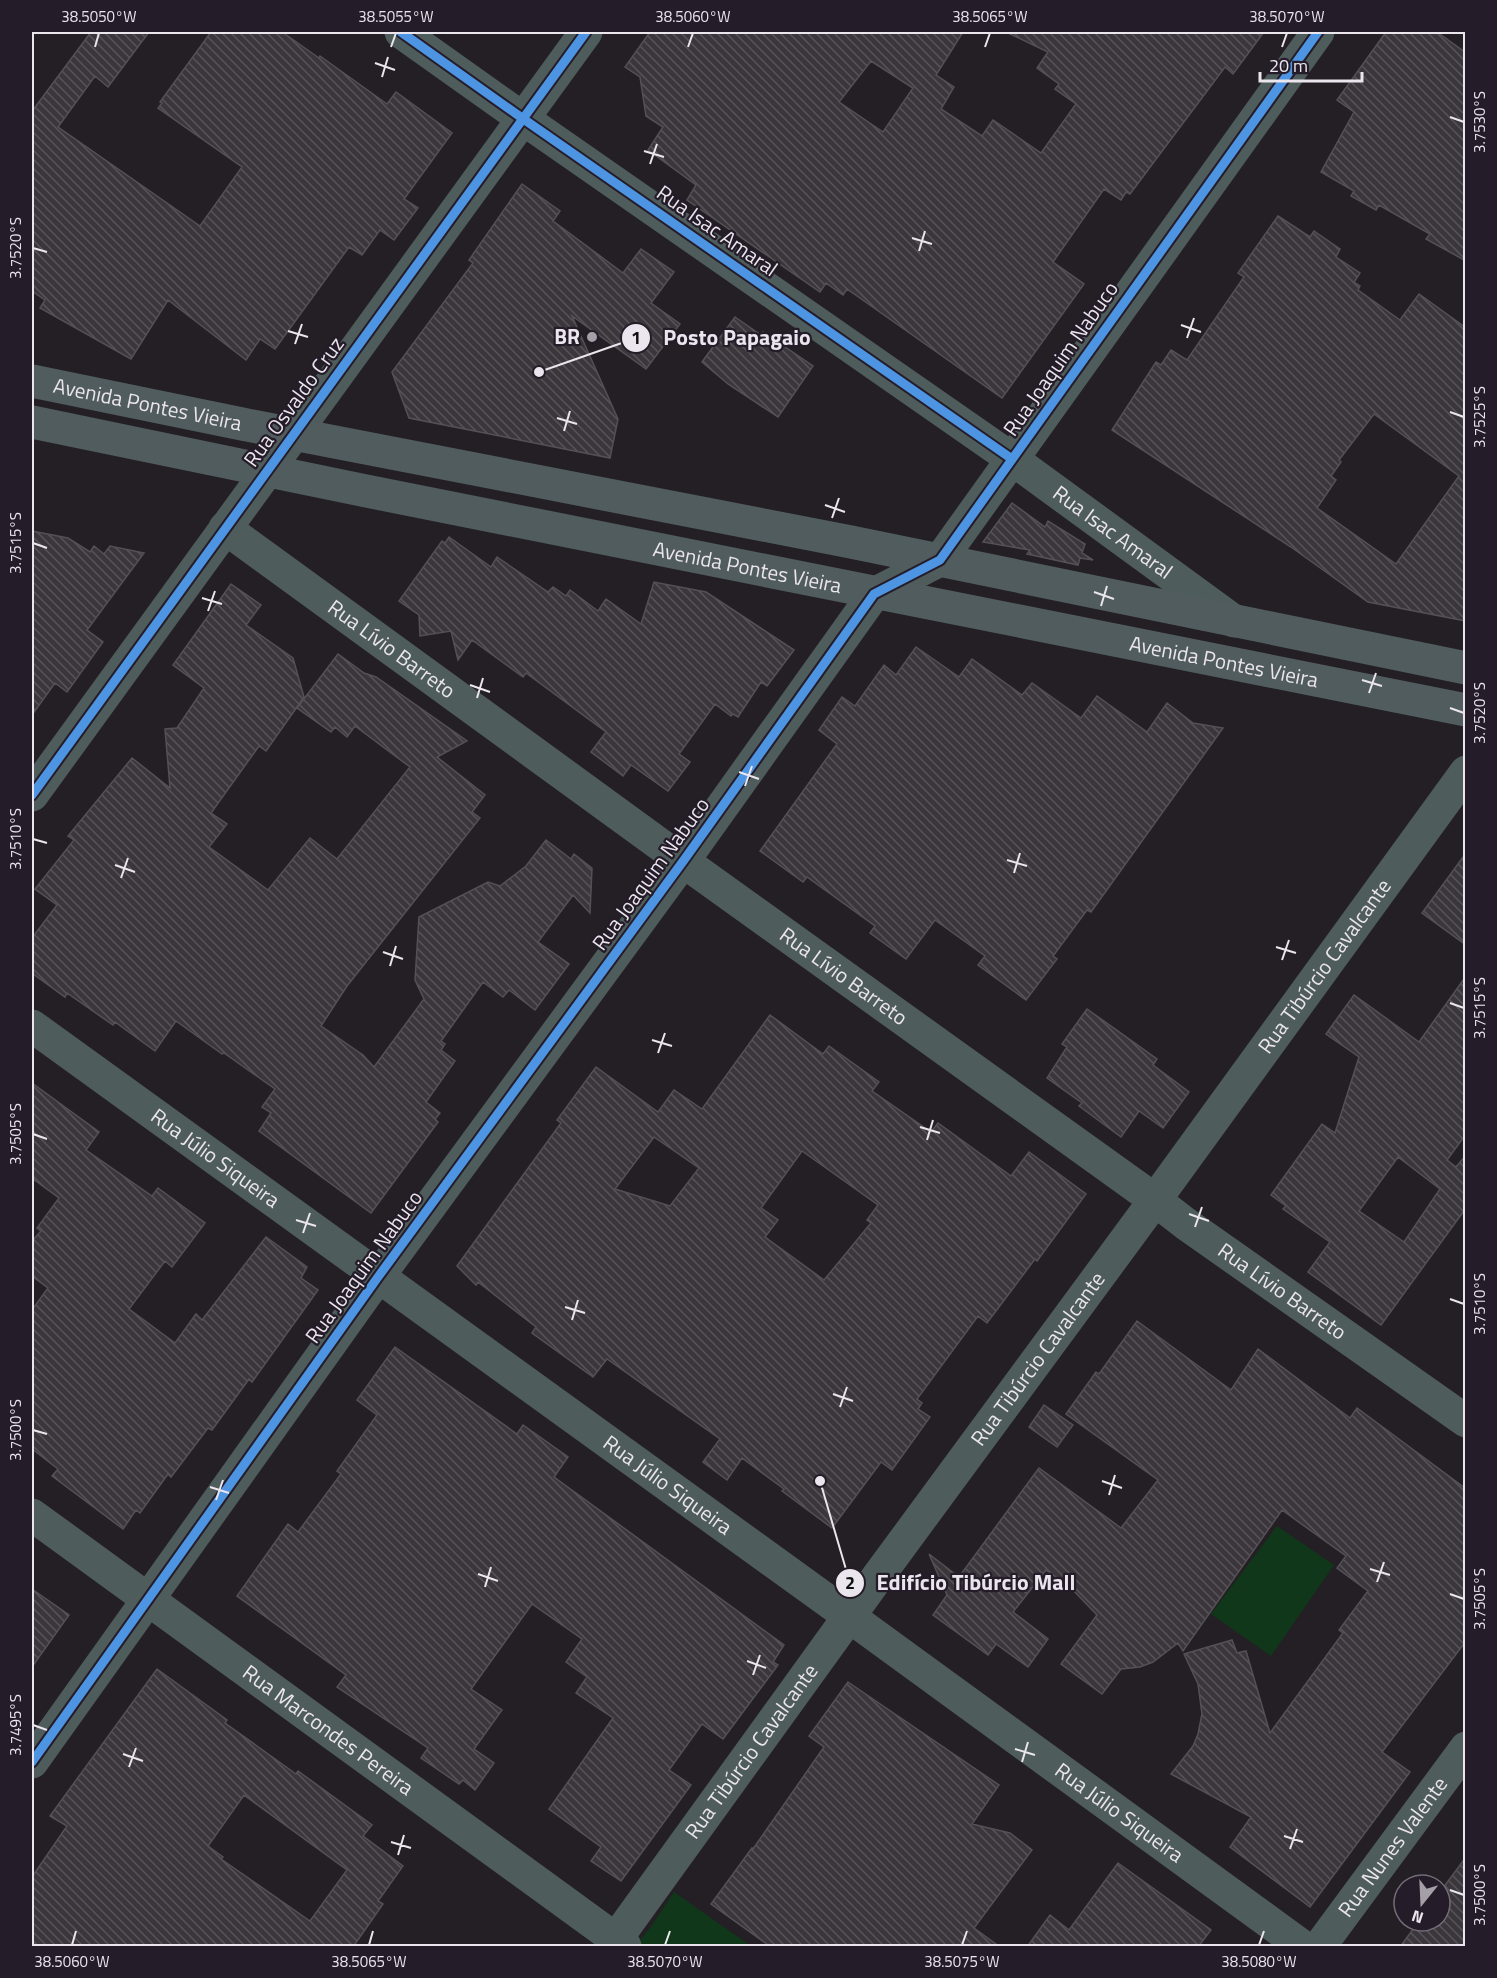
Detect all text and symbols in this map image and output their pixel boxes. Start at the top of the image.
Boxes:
text: 38.5050°W [61,5,137,28]
text: 38.5055°W [358,5,434,28]
text: 38.5060°W [655,5,731,28]
text: 38.5065°W [952,5,1028,28]
text: 38.5070°W [1249,5,1325,28]
scale bar [1260,45,1362,83]
text: 20 m [1269,52,1308,79]
text: 3.7530°S [1468,91,1491,153]
street label: Rua Isac Amaral [650,176,785,284]
text: 3.7520°S [4,217,27,279]
street label: Rua Joaquim Nabuco [995,274,1126,442]
callout: Posto Papagaio [621,318,822,358]
place label: BR [554,320,580,352]
text: Posto Papagaio [663,320,811,354]
text: 1 [631,324,641,351]
street label: Rua Osvaldo Cruz [235,330,351,473]
marker: BR [585,330,599,344]
street label: Avenida Pontes Vieira [51,369,245,439]
text: 3.7525°S [1468,386,1491,448]
street label: Rua Isac Amaral [1047,477,1180,586]
text: 3.7515°S [4,512,27,574]
street label: Avenida Pontes Vieira [650,532,845,601]
street label: Rua Lívio Barreto [322,591,463,706]
street label: Avenida Pontes Vieira [1127,627,1322,695]
text: 3.7520°S [1468,682,1491,744]
street label: Rua Joaquim Nabuco [584,790,717,957]
text: 3.7510°S [4,808,27,870]
street label: Rua Tibúrcio Cavalcante [1249,872,1398,1060]
street label: Rua Lívio Barreto [773,919,915,1033]
text: 3.7515°S [1468,977,1491,1039]
street label: Rua Júlio Siqueira [144,1100,287,1216]
text: 3.7505°S [4,1103,27,1165]
street label: Rua Joaquim Nabuco [297,1183,430,1350]
street label: Rua Lívio Barreto [1212,1234,1354,1347]
street label: Rua Tibúrcio Cavalcante [962,1264,1112,1452]
text: 3.7510°S [1468,1273,1491,1335]
text: 3.7500°S [4,1399,27,1461]
street label: Rua Júlio Siqueira [597,1427,740,1542]
callout: Edifício Tibúrcio Mall [835,1563,1088,1603]
text: Edifício Tibúrcio Mall [877,1565,1076,1599]
text: 3.7505°S [1468,1568,1491,1630]
text: 2 [845,1569,855,1596]
street label: Rua Marcondes Pereira [236,1656,421,1803]
street label: Rua Tibúrcio Cavalcante [676,1657,825,1845]
text: 3.7495°S [4,1694,27,1756]
street label: Rua Júlio Siqueira [1048,1754,1191,1870]
street label: Rua Nunes Valente [1334,1772,1452,1922]
text: 3.7500°S [1468,1864,1491,1926]
north arrow [1392,1873,1452,1933]
text: 38.5060°W [34,1950,110,1973]
text: 38.5065°W [331,1950,407,1973]
text: 38.5070°W [627,1950,703,1973]
text: 38.5075°W [924,1950,1000,1973]
text: 38.5080°W [1221,1950,1297,1973]

